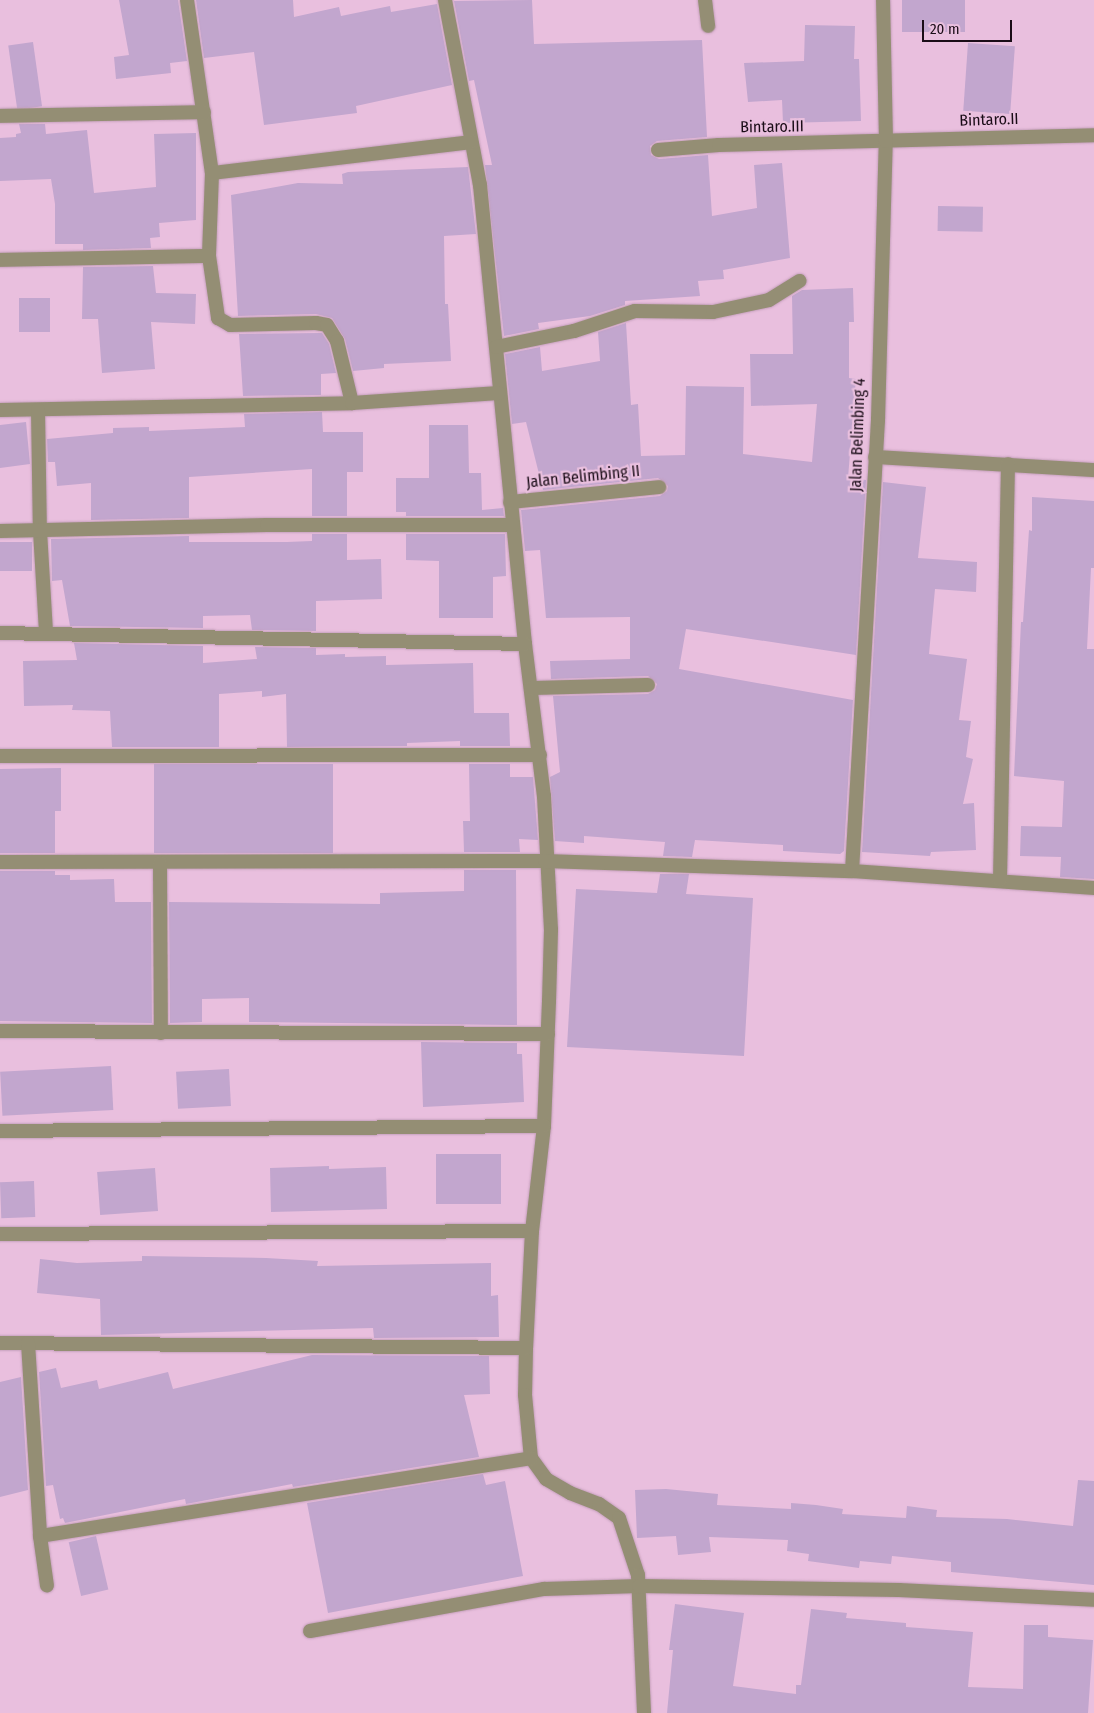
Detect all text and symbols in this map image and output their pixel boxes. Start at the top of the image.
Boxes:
scale bar [924,10,1014,42]
text: 20 m [930,20,960,38]
street label: Bintaro.II [959,109,1019,131]
street label: Bintaro.III [740,117,804,137]
street label: Jalan Belimbing 4 [846,378,870,492]
street label: Jalan Belimbing II [525,461,641,493]

